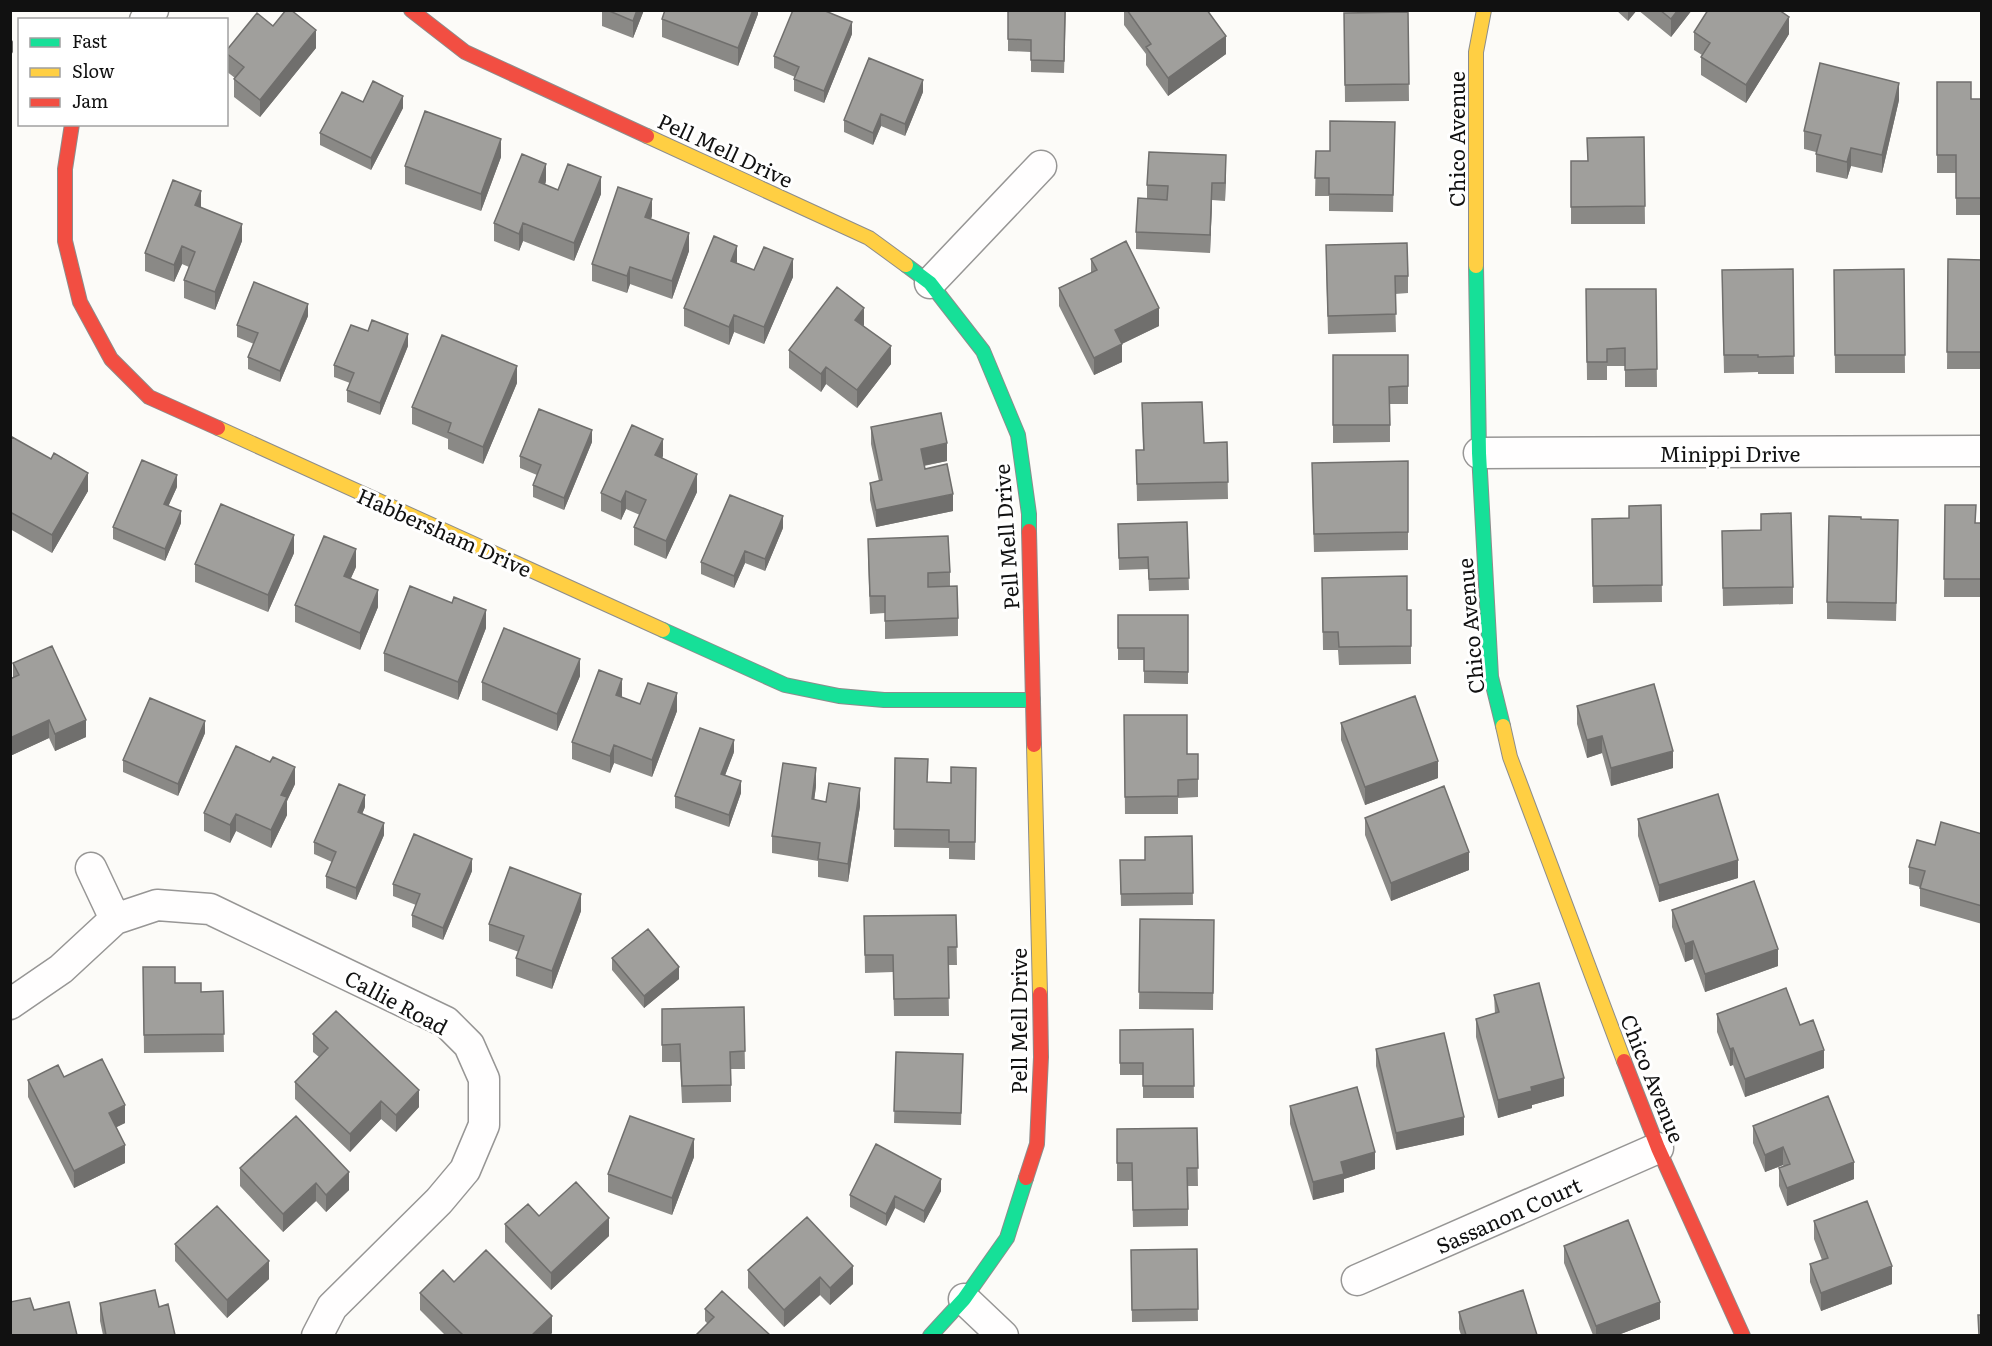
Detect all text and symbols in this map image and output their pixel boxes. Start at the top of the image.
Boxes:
legend [18,18,228,126]
text: Fast [72,27,108,54]
text: Slow [72,57,115,84]
street label: Chico Avenue [1440,71,1471,207]
text: Jam [72,87,108,114]
street label: Pell Mell Drive [653,104,799,194]
street label: Minippi Drive [1660,437,1800,468]
street label: Pell Mell Drive [984,463,1026,611]
street label: Habbersham Drive [353,479,537,583]
street label: Chico Avenue [1448,557,1490,695]
street label: Pell Mell Drive [1002,948,1033,1094]
street label: Callie Road [340,961,454,1041]
street label: Chico Avenue [1614,1009,1694,1147]
street label: Sassanon Court [1430,1168,1586,1260]

